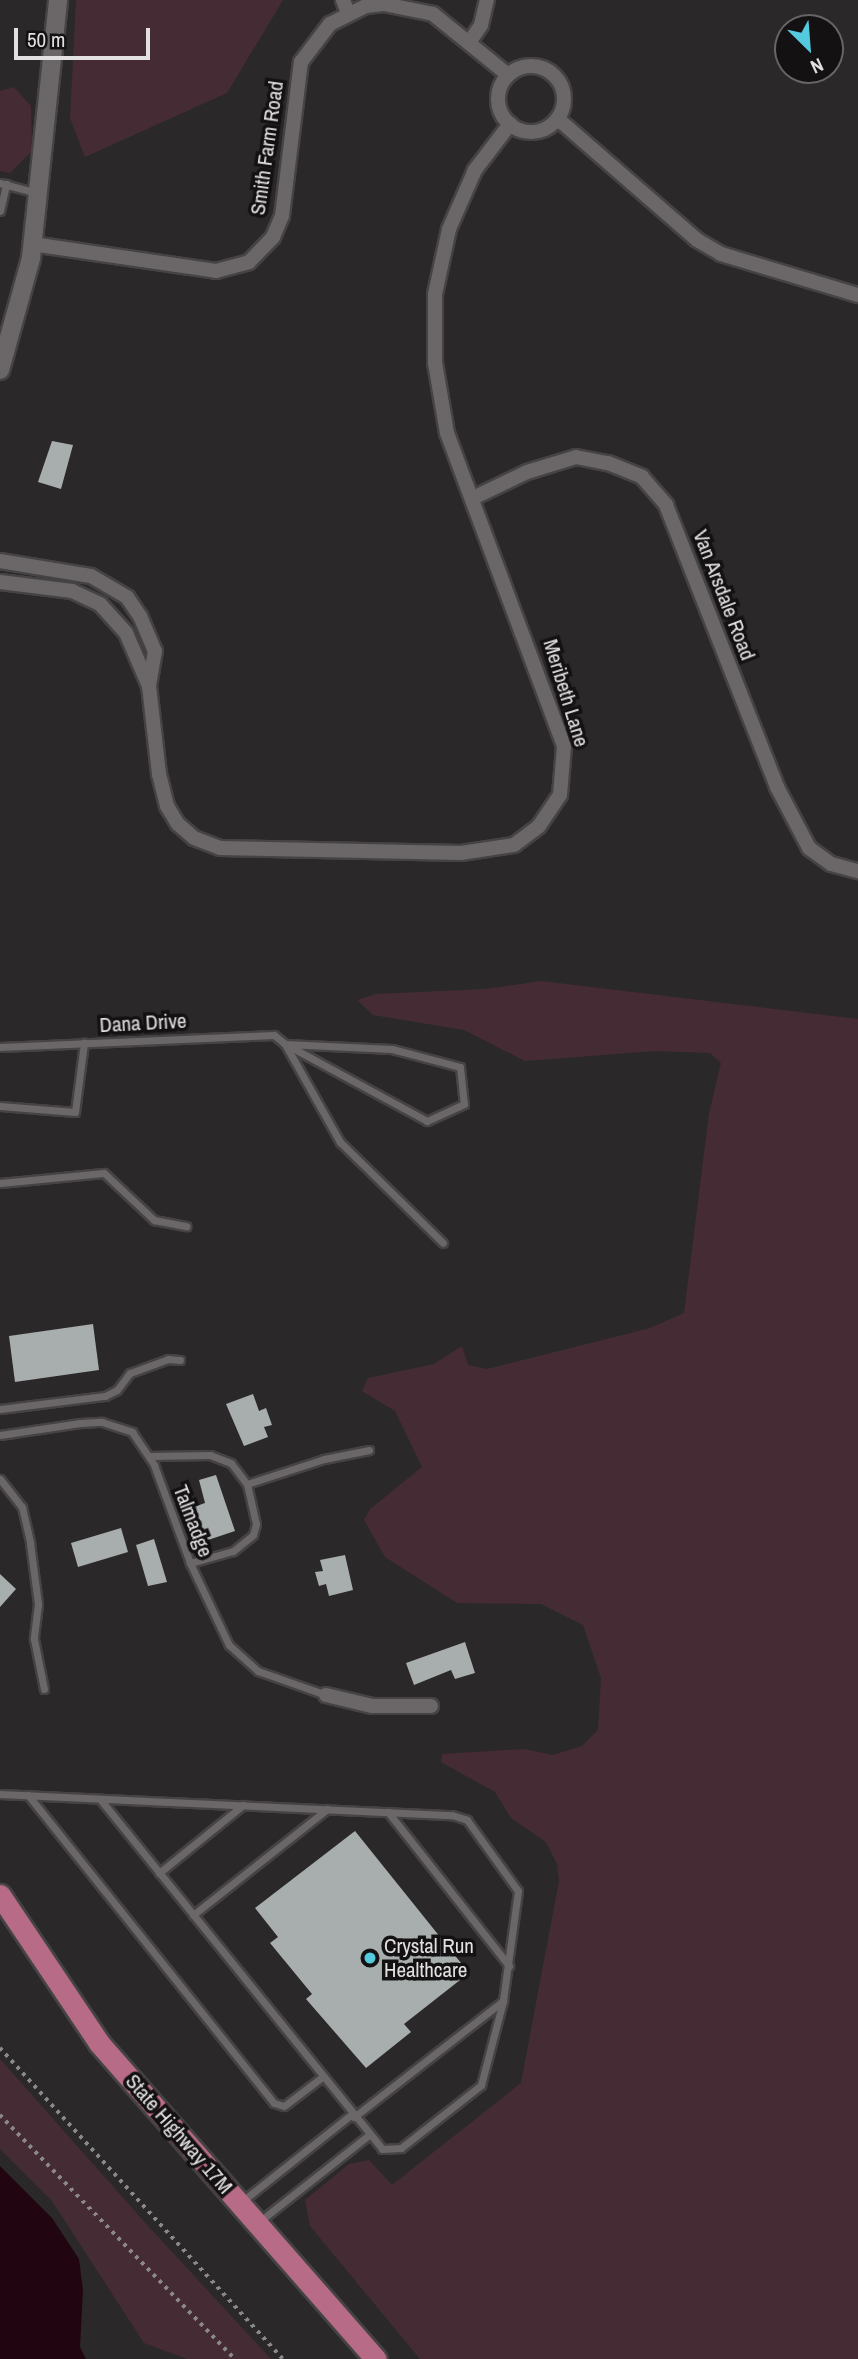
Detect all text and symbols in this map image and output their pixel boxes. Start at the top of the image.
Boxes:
scale bar [18,14,154,58]
north arrow [774,14,844,84]
text: 50 m [27,25,65,54]
text: N [806,52,828,80]
street label: Smith Farm Road [245,79,289,217]
street label: Van Arsdale Road [687,526,761,664]
street label: Meribeth Lane [538,636,594,750]
street label: Dana Drive [99,1008,187,1038]
street label: Talmadge [168,1481,218,1561]
place label: Crystal Run Healthcare [384,1933,474,1983]
marker: Crystal Run Healthcare [362,1950,378,1966]
street label: State Highway 17M [120,2069,238,2199]

